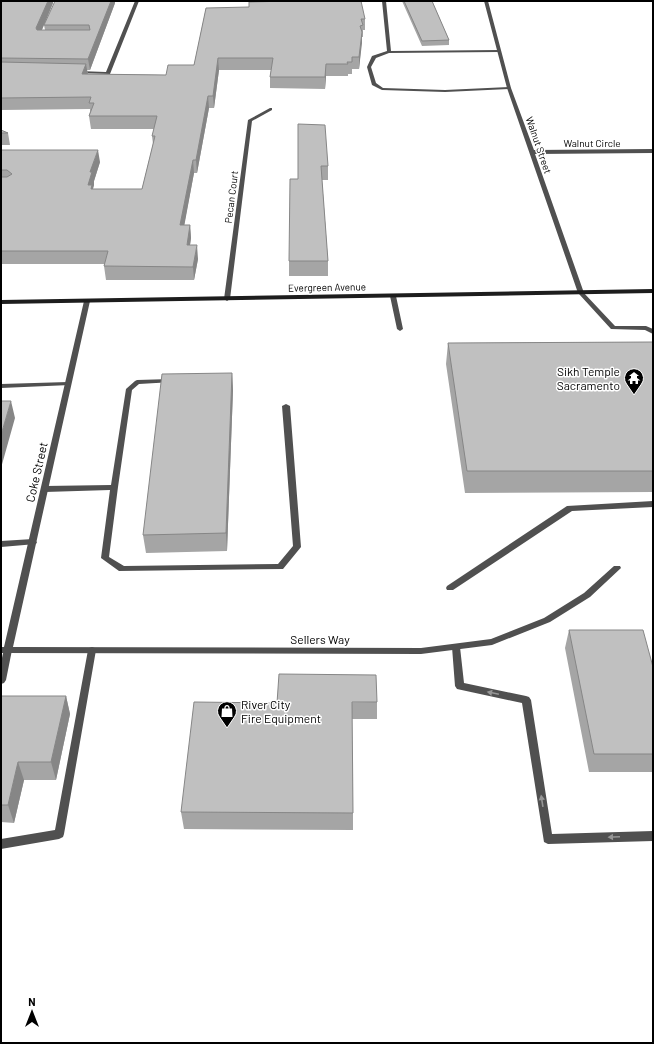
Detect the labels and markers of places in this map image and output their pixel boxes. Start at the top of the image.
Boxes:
place label: Sikh Temple Sacramento [557,364,620,392]
temple icon: Sikh Temple Sacramento [623,367,645,395]
place label: River City Fire Equipment [241,697,321,725]
shop icon: River City Fire Equipment [216,700,238,728]

